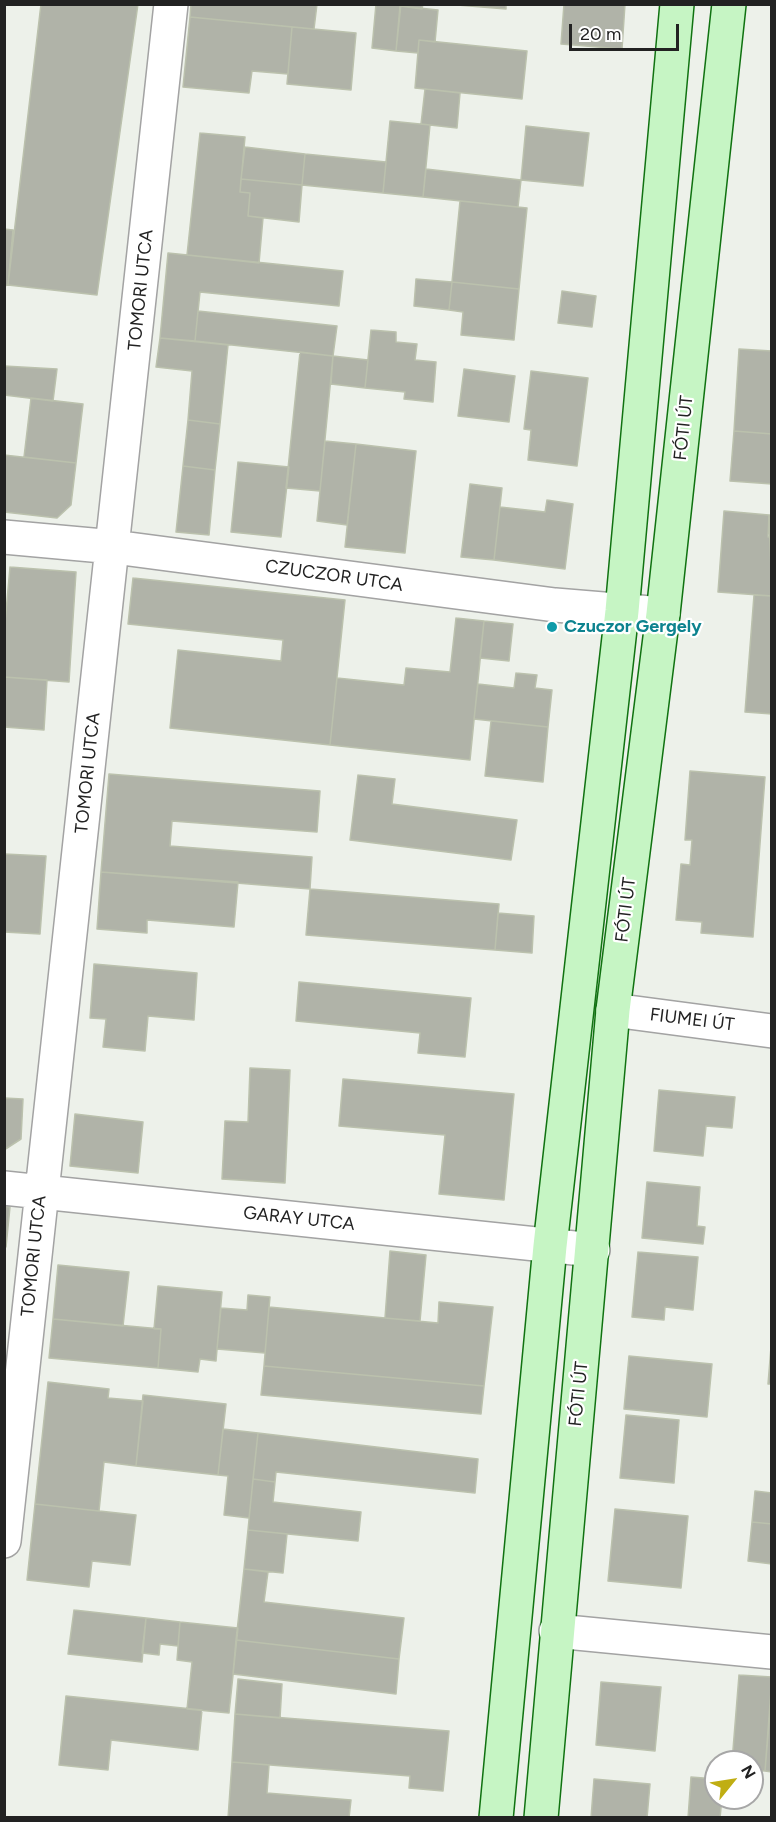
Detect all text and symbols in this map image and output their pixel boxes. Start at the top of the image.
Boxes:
scale bar [572,12,682,50]
text: 20 m [580,23,621,45]
street label: TOMORI UTCA [124,229,158,351]
street label: FÓTI ÚT [670,394,698,462]
street label: CZUCZOR UTCA [264,556,404,596]
place label: Czuczor Gergely [564,616,702,638]
marker: Czuczor Gergely [545,620,559,634]
street label: TOMORI UTCA [71,712,105,834]
street label: FÓTI ÚT [611,876,641,944]
street label: FIUMEI ÚT [648,1004,736,1036]
street label: TOMORI UTCA [17,1195,51,1317]
street label: GARAY UTCA [242,1202,356,1236]
street label: FÓTI ÚT [565,1360,593,1428]
north arrow [704,1750,764,1810]
text: N [737,1762,760,1782]

